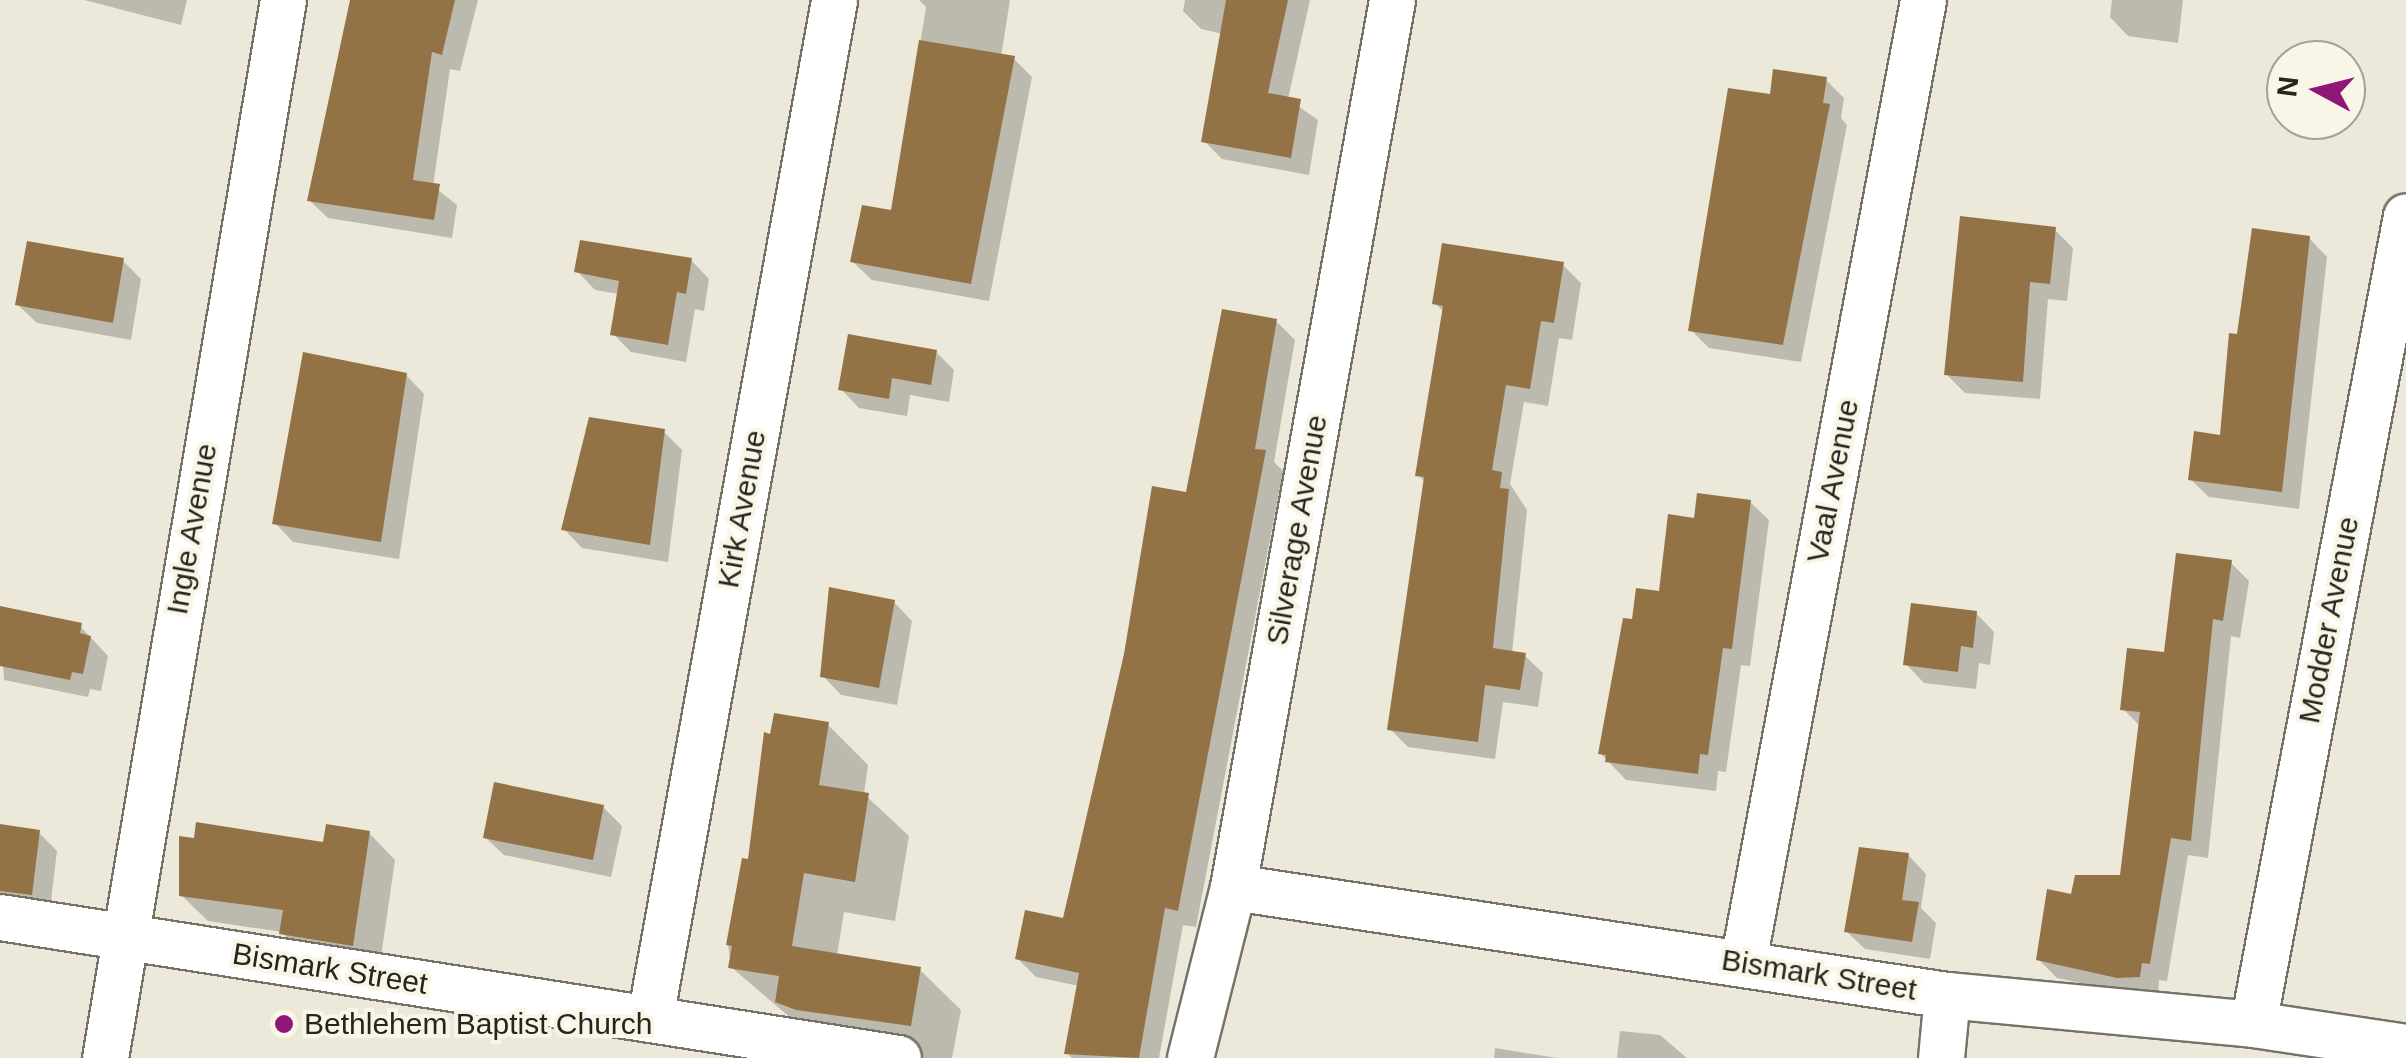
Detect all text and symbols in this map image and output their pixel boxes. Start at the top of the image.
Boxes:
north arrow [2266,40,2366,140]
text: N [2271,75,2304,98]
street label: Vaal Avenue [1799,395,1867,567]
street label: Silverage Avenue [1259,411,1335,649]
street label: Kirk Avenue [710,426,774,592]
street label: Ingle Avenue [159,440,225,618]
street label: Modder Avenue [2291,513,2367,727]
street label: Bismark Street [230,936,430,1002]
street label: Bismark Street [1719,942,1919,1008]
place label: Bethlehem Baptist Church [304,1006,653,1042]
marker: Bethlehem Baptist Church [273,1013,295,1035]

